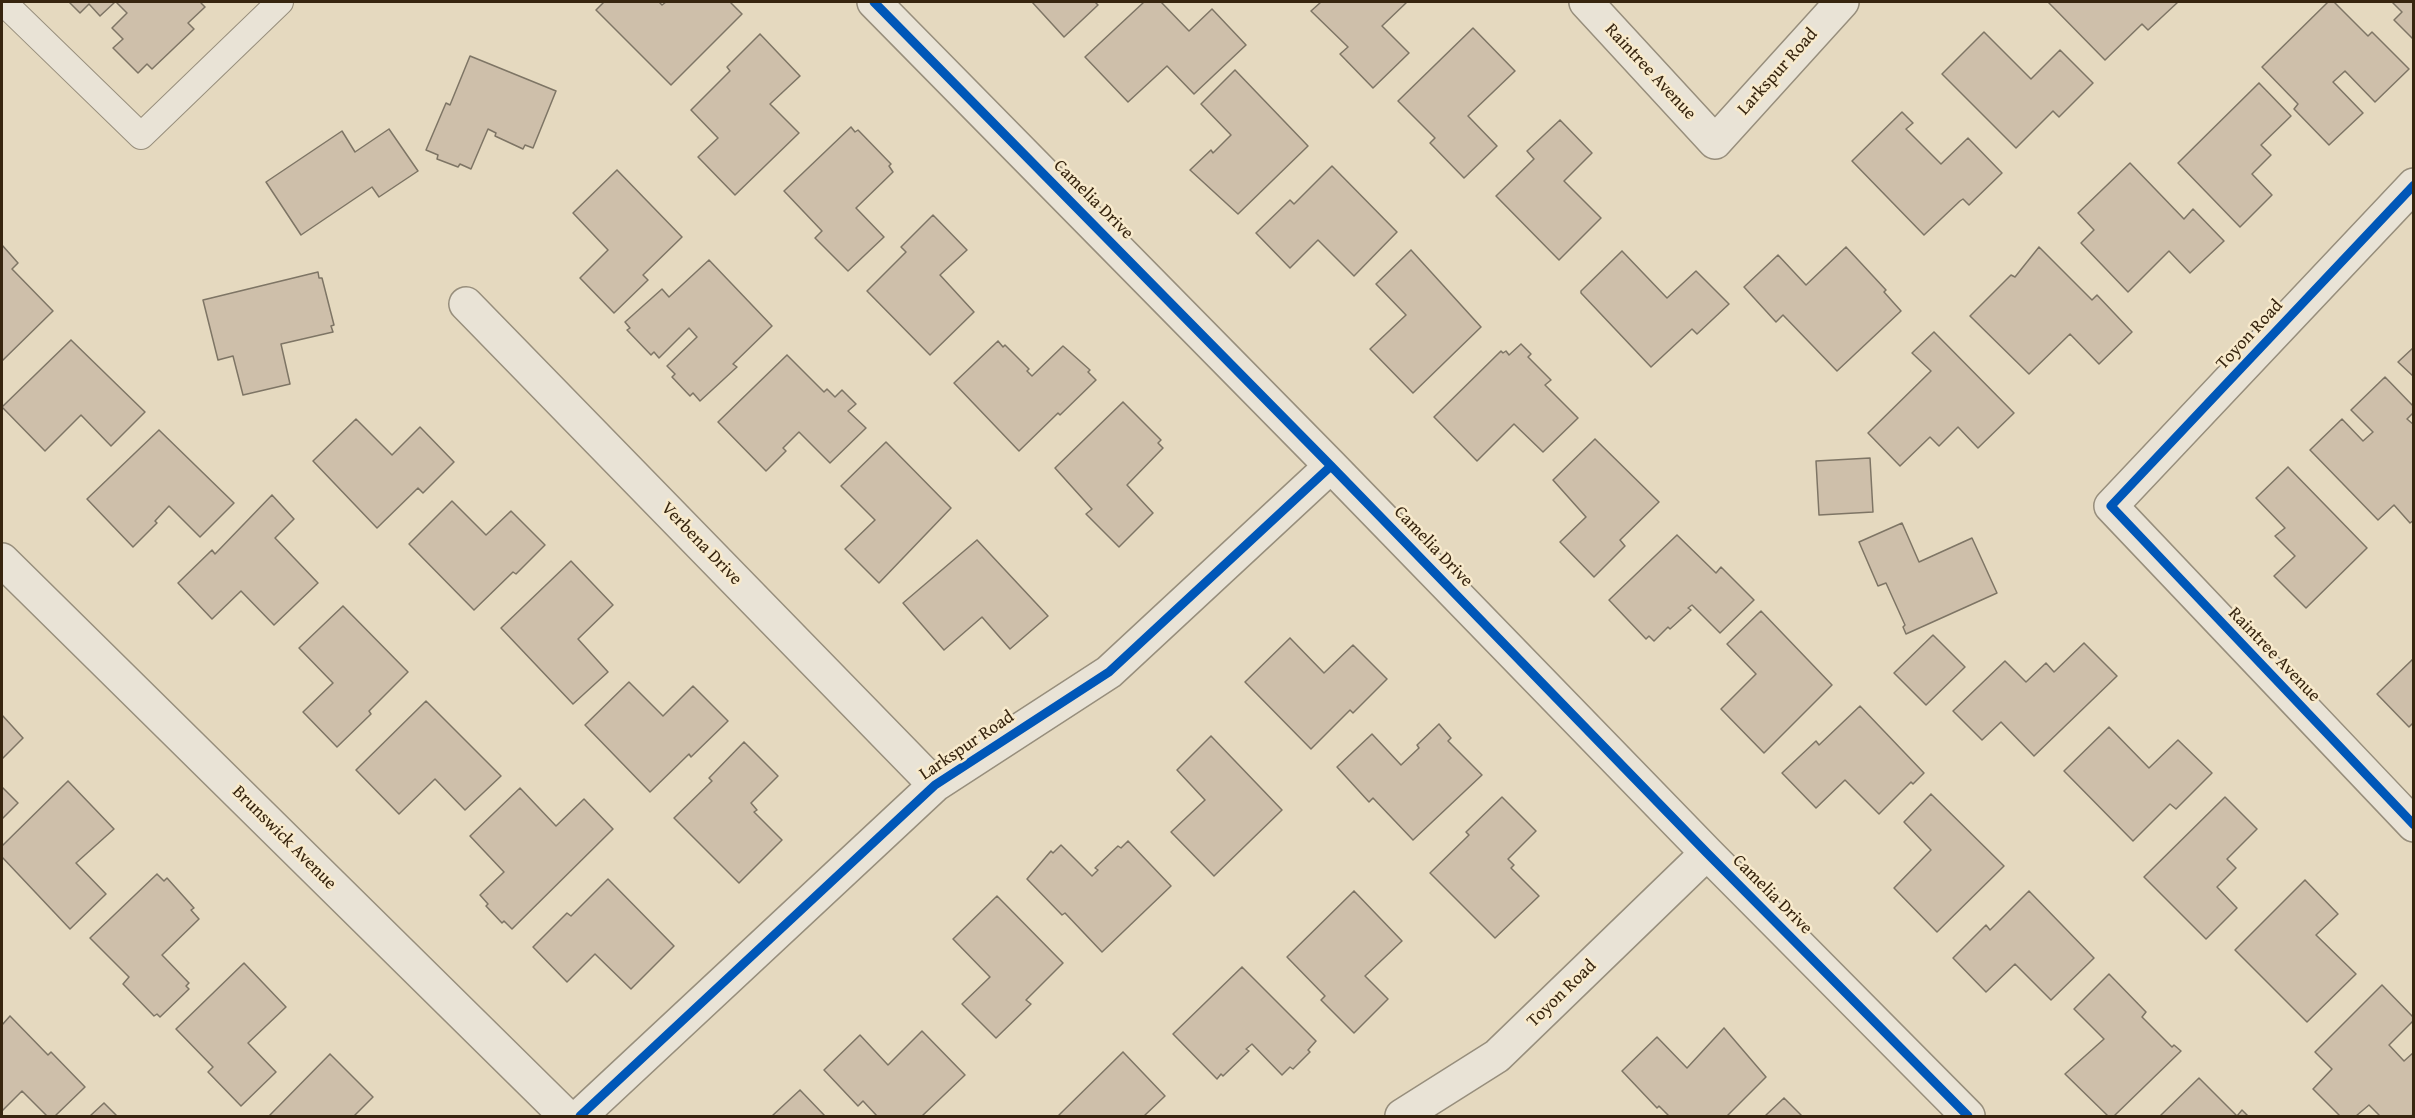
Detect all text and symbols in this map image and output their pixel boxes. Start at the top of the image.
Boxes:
street label: Raintree Avenue [1600,19,1700,125]
street label: Larkspur Road [1733,24,1823,120]
street label: Camelia Drive [1048,155,1138,245]
street label: Toyon Road [2212,295,2288,375]
street label: Verbena Drive [656,498,746,590]
street label: Camelia Drive [1389,502,1477,592]
street label: Raintree Avenue [2223,603,2325,707]
street label: Larkspur Road [916,706,1018,786]
street label: Brunswick Avenue [227,781,341,895]
street label: Camelia Drive [1727,850,1817,940]
street label: Toyon Road [1523,956,1601,1032]

